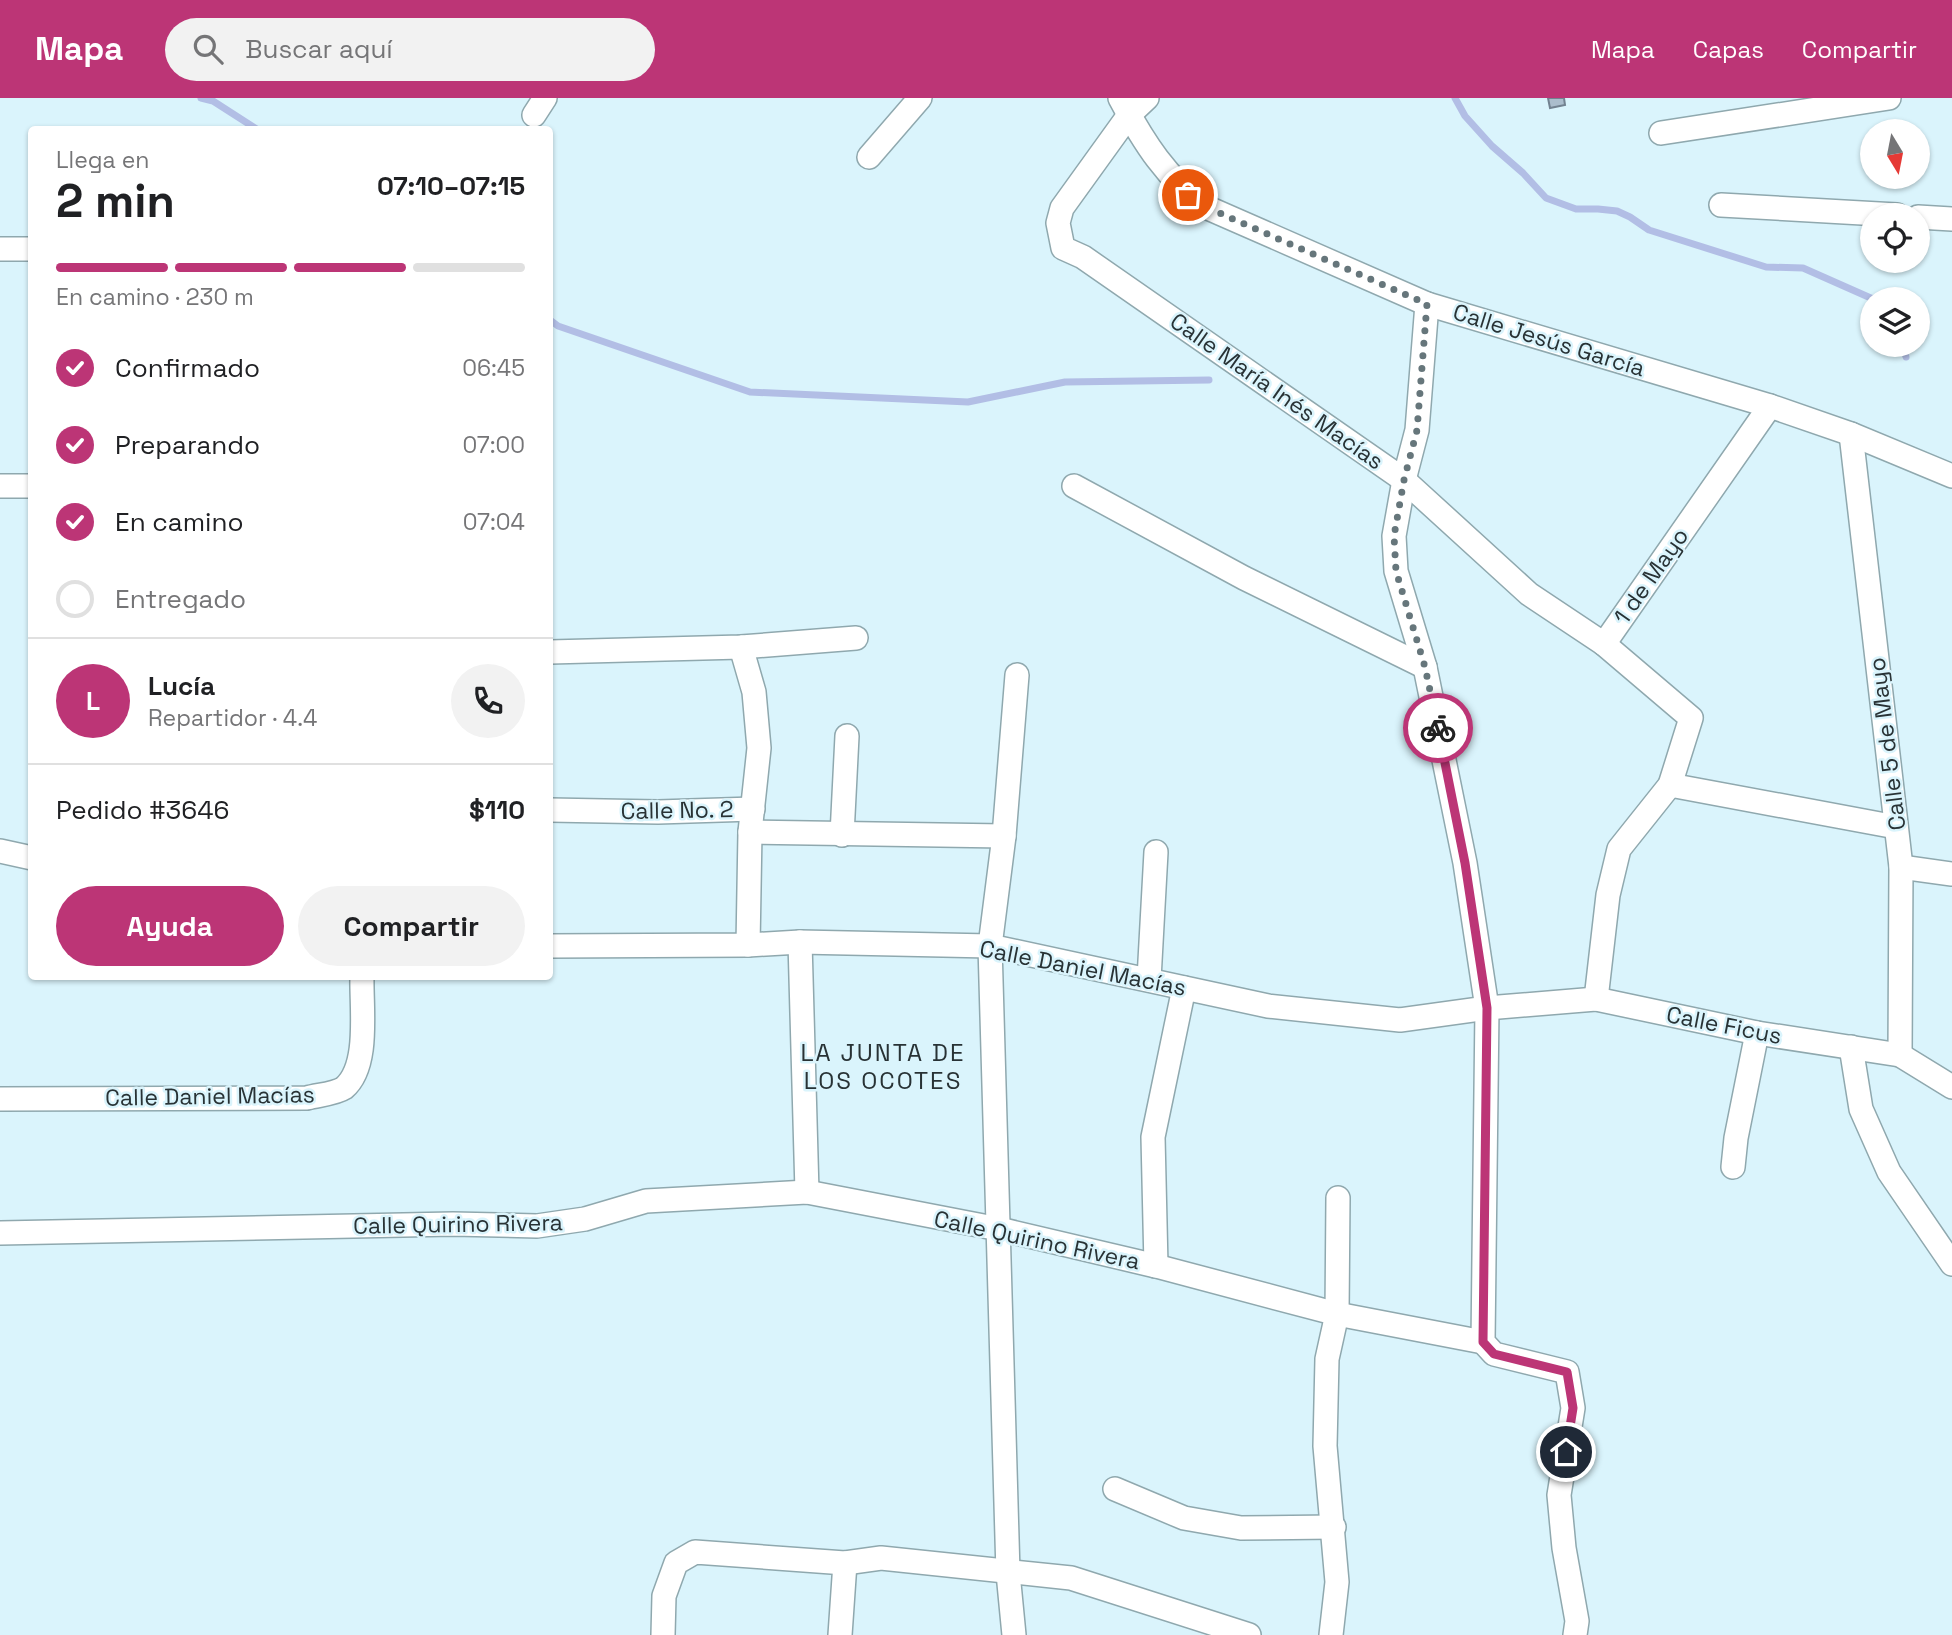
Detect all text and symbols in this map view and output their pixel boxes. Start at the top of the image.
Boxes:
search box [165,18,655,81]
text: Mapa [35,28,123,70]
icon: search [189,30,227,68]
text: Buscar aquí [245,32,393,66]
text: Mapa [1591,34,1655,65]
text: Capas [1693,34,1764,65]
text: Compartir [1802,34,1917,65]
north arrow [1860,119,1930,189]
map controls [1860,119,1930,357]
text: Llega en [56,145,149,175]
pin [1158,165,1218,225]
text: 07:10–07:15 [377,169,525,203]
text: 2 min [56,172,175,230]
icon: bag [1169,176,1207,214]
button: locate [1860,203,1930,273]
text: En camino · 230 m [56,282,254,312]
button: layers [1860,287,1930,357]
street label: Calle Jesús García [1449,297,1649,383]
street label: Calle María Inés Macías [1164,306,1390,476]
icon: check [56,349,94,387]
text: Confirmado [115,351,260,385]
text: 06:45 [462,353,525,383]
icon: check [56,426,94,464]
text: Preparando [115,428,260,462]
text: 07:00 [462,430,525,460]
icon: check [56,503,94,541]
text: En camino [115,505,244,539]
text: 07:04 [463,507,525,537]
street label: 1 de Mayo [1607,522,1695,630]
text: Entregado [115,582,246,616]
street label: Calle 5 de Mayo [1862,656,1912,832]
button: phone [451,664,525,738]
text: Lucía [148,669,215,703]
text: L [86,684,100,718]
courier [1403,693,1473,763]
text: Repartidor · 4.4 [148,703,317,733]
icon: bike [1419,709,1457,747]
text: Pedido #3646 [56,793,229,827]
text: $110 [469,793,525,827]
street label: Calle No. 2 [620,794,734,826]
button: Ayuda [56,886,284,966]
button: Compartir [298,886,525,966]
street label: Calle Daniel Macías [977,933,1189,1003]
street label: Calle Ficus [1664,999,1784,1051]
district label: LA JUNTA DE LOS OCOTES [801,1037,965,1096]
street label: Calle Daniel Macías [105,1079,315,1113]
street label: Calle Quirino Rivera [931,1204,1143,1276]
street label: Calle Quirino Rivera [353,1207,563,1241]
pin [1536,1422,1596,1482]
icon: home [1547,1433,1585,1471]

